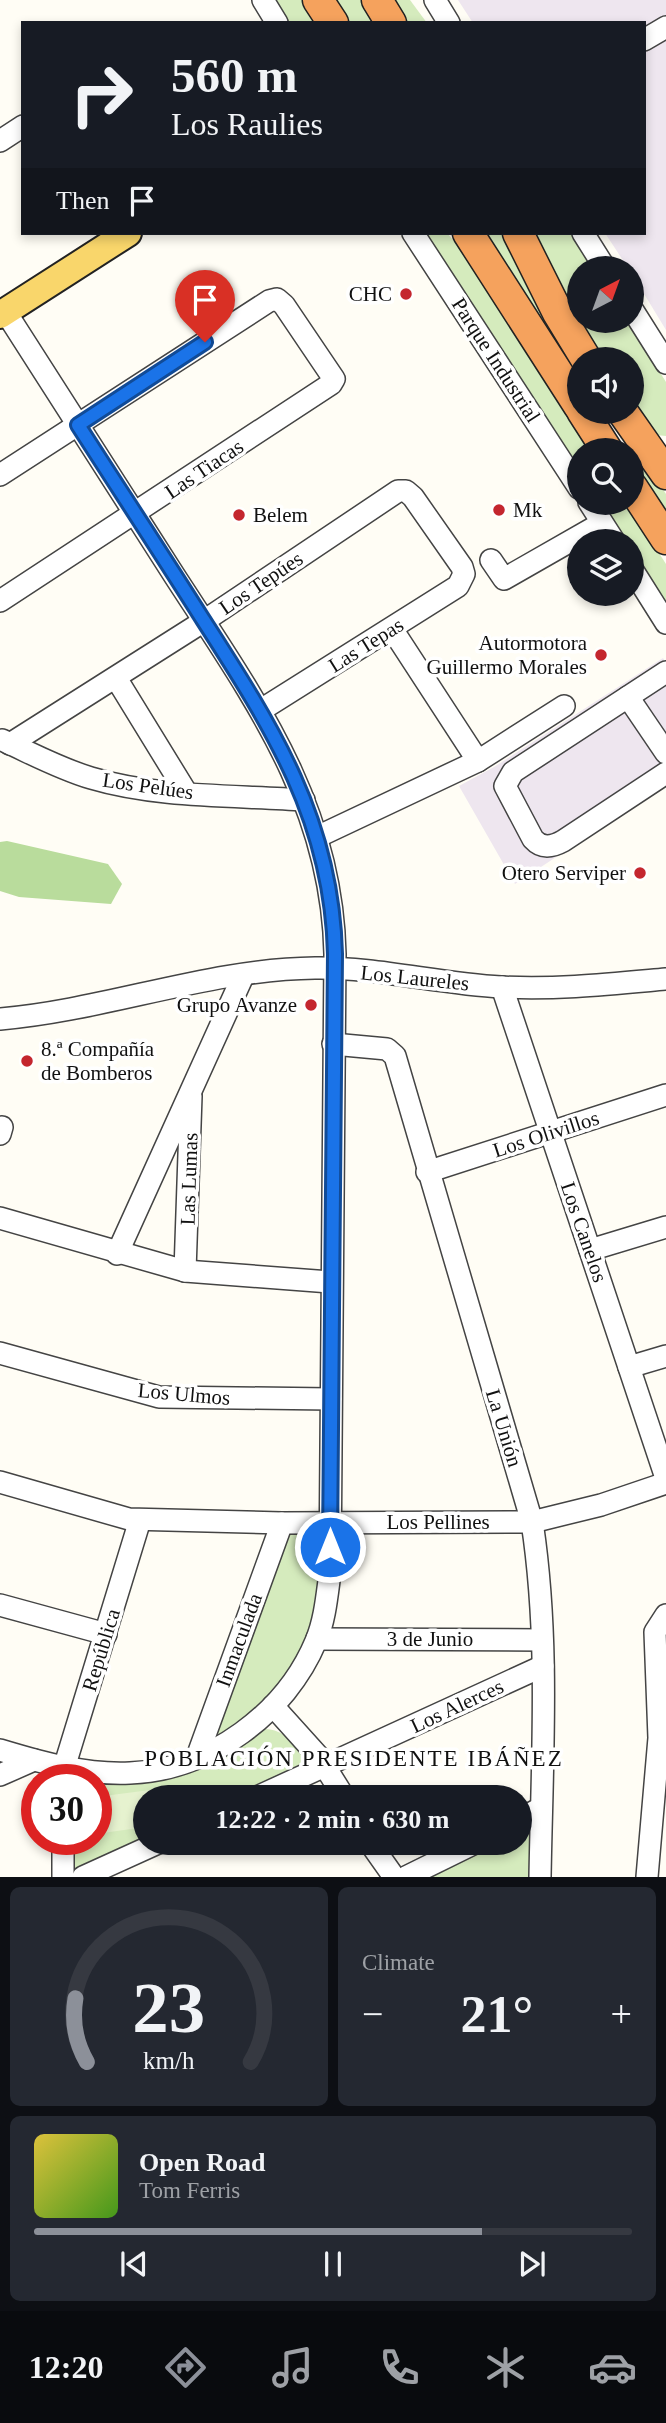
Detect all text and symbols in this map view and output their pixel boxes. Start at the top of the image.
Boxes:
text: 560 m [171,48,298,103]
icon: right [56,49,147,140]
text: Los Raulies [171,106,323,142]
icon: arrive [123,182,161,220]
text: Then [56,186,109,215]
north arrow [567,256,644,332]
map controls [567,256,644,606]
pin [175,270,235,342]
icon: arrive [186,281,224,319]
place label: CHC [349,282,392,306]
marker: CHC [398,286,414,302]
street label: Parque Industrial [447,293,545,427]
button: sound [567,347,644,424]
street label: Las Tiacas [160,434,248,504]
button: search [567,438,644,515]
place label: Mk [513,498,543,522]
marker: Mk [491,502,507,518]
place label: Belem [253,503,308,527]
marker: Belem [231,507,247,523]
button: layers [567,529,644,606]
street label: Los Tepúes [215,546,307,620]
street label: Las Tepas [324,613,408,677]
place label: Autormotora Guillermo Morales [427,631,588,679]
marker: Autormotora Guillermo Morales [593,647,609,663]
street label: Los Pelúes [101,768,195,804]
place label: Otero Serviper [502,861,626,885]
marker: Otero Serviper [632,865,648,881]
street label: Los Laureles [360,960,470,996]
place label: Grupo Avanze [177,993,297,1017]
marker: Grupo Avanze [303,997,319,1013]
place label: 8.ª Compañía de Bomberos [41,1037,155,1085]
marker: 8.ª Compañía de Bomberos [19,1053,35,1069]
street label: Los Olivillos [490,1106,602,1162]
street label: Las Lumas [175,1132,203,1226]
street label: Los Canelos [556,1179,612,1285]
street label: Los Ulmos [137,1378,231,1410]
street label: La Unión [481,1386,527,1470]
position arrow [293,1510,367,1584]
street label: Los Pellines [386,1510,490,1534]
street label: Inmaculada [211,1589,267,1690]
street label: República [77,1605,125,1694]
street label: 3 de Junio [387,1627,473,1651]
street label: Los Alerces [407,1674,507,1738]
district label: POBLACIÓN PRESIDENTE IBÁÑEZ [144,1745,564,1771]
speed limit sign: 30 [21,1764,112,1855]
text: 12:22 · 2 min · 630 m [216,1805,450,1834]
text: Climate [362,1950,435,1975]
text: 23 [133,1968,205,2049]
text: 21° [461,1986,533,2043]
text: − [362,1993,383,2035]
text: + [611,1993,632,2035]
text: km/h [143,2047,195,2074]
text: Open Road [139,2148,265,2177]
text: Tom Ferris [139,2178,240,2203]
icon: previous [115,2245,153,2283]
icon: pause [314,2245,352,2283]
icon: next [513,2245,551,2283]
icon: directions [161,2343,210,2392]
icon: music [268,2343,317,2392]
icon: phone [375,2343,424,2392]
icon: climate [481,2343,530,2392]
icon: car [588,2343,637,2392]
text: 12:20 [29,2349,104,2385]

